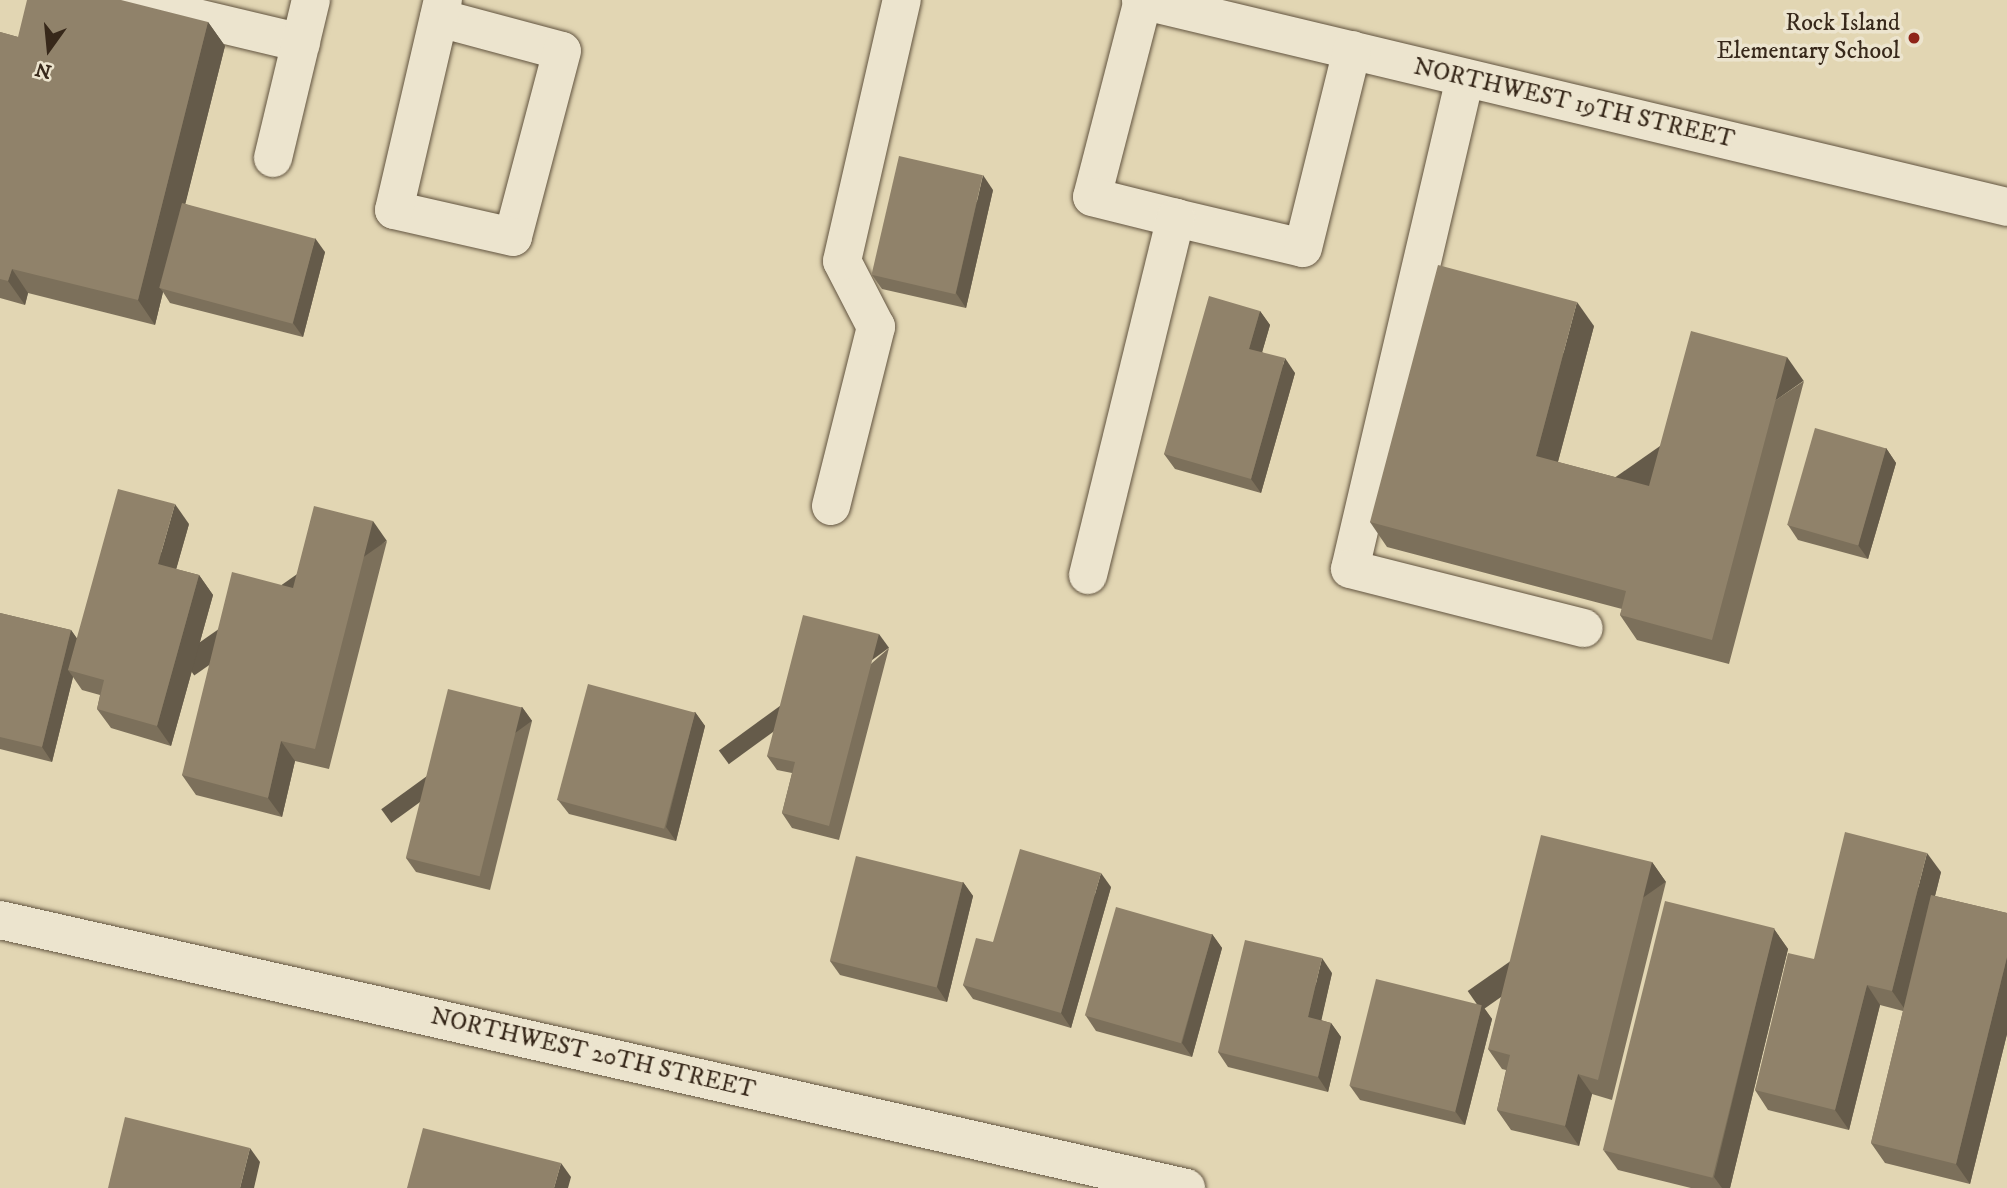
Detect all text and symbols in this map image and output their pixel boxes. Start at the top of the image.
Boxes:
place label: Rock Island Elementary School [1716,10,1900,66]
north arrow [14,14,84,84]
marker: Rock Island Elementary School [1906,30,1922,46]
street label: NORTHWEST 19TH STREET [1411,53,1737,155]
text: N [33,57,54,83]
street label: NORTHWEST 20TH STREET [428,1003,758,1105]

